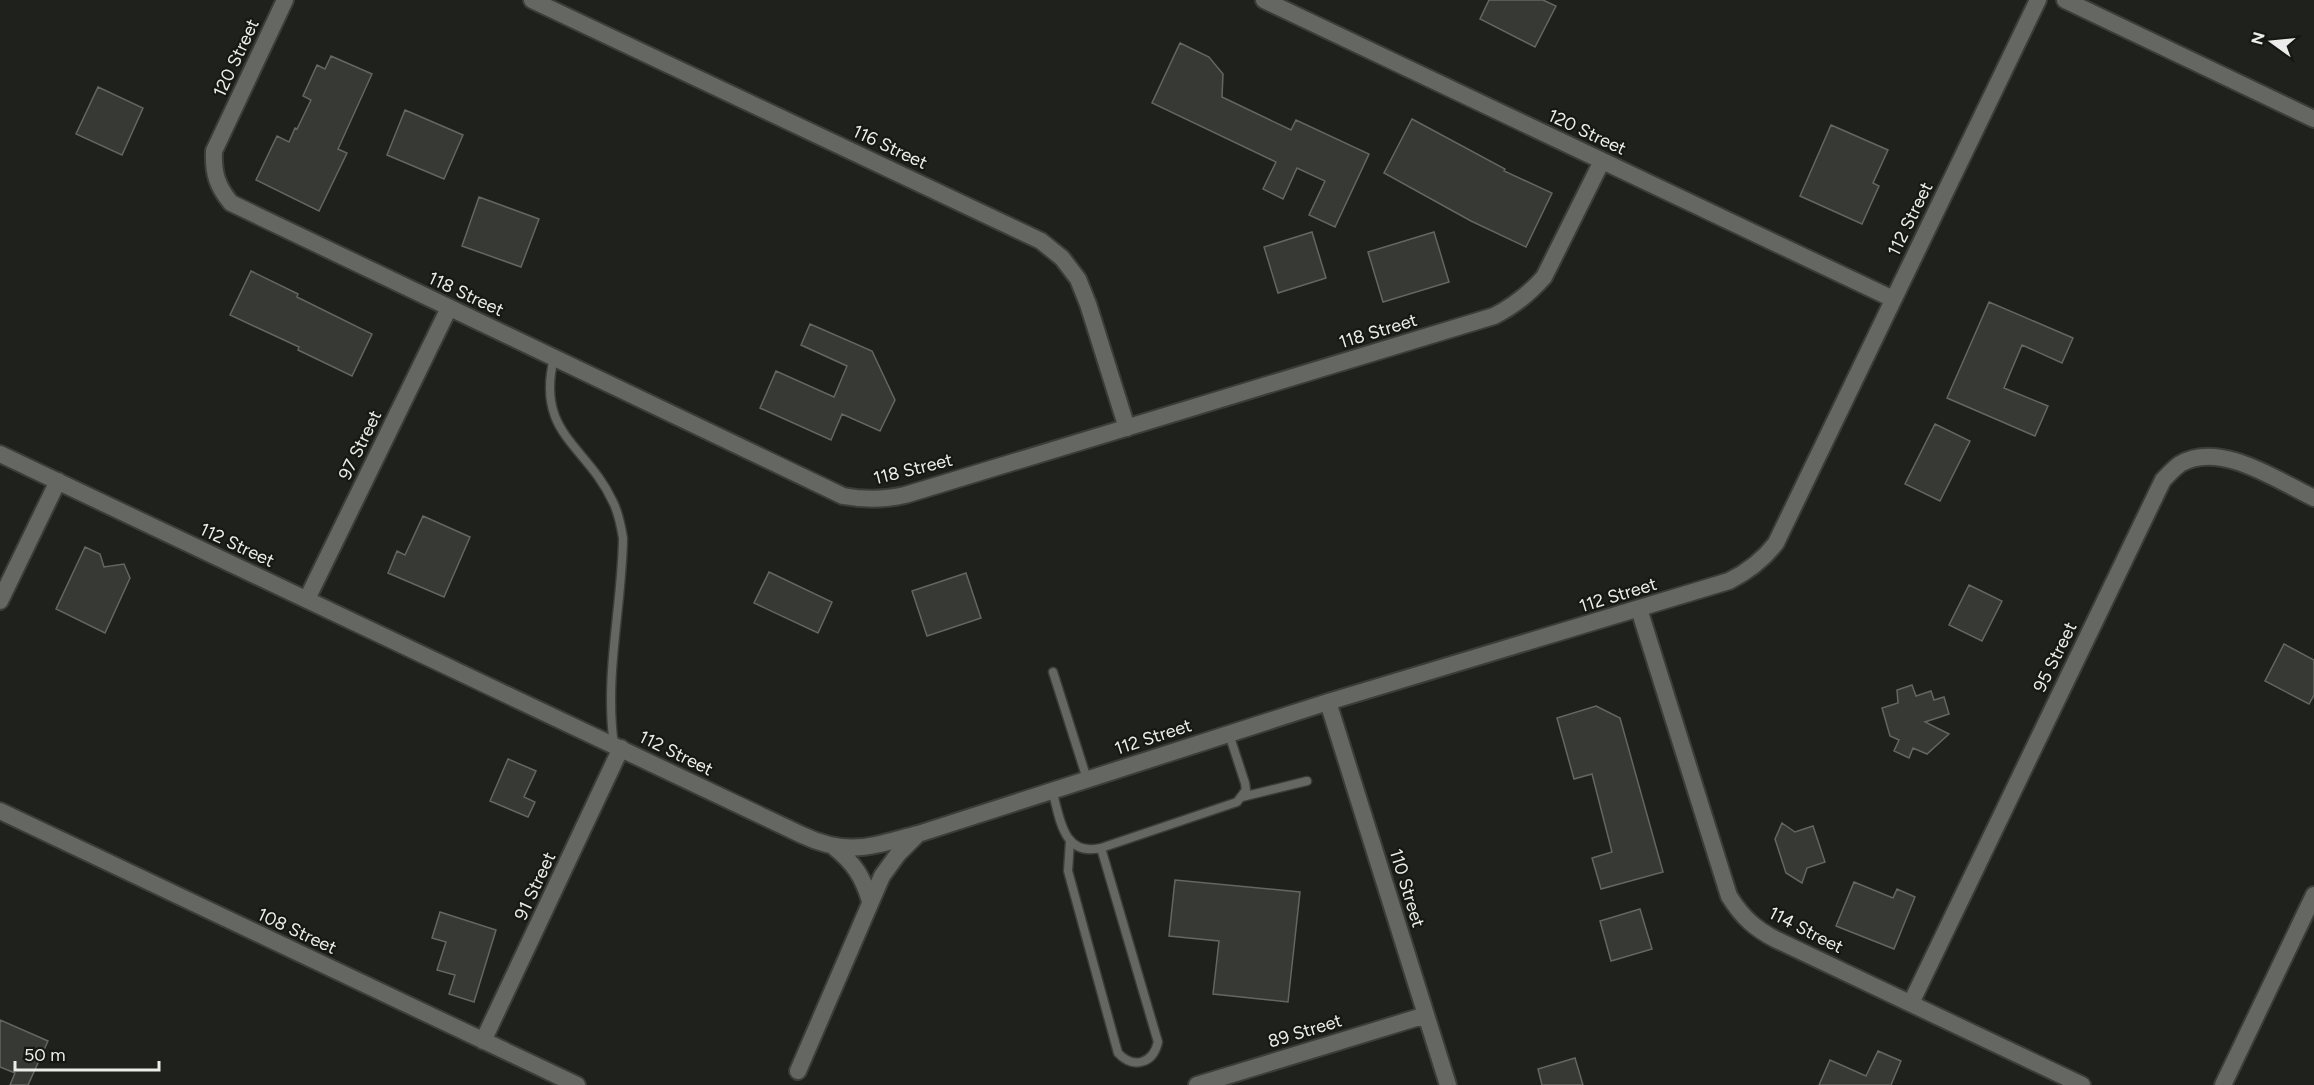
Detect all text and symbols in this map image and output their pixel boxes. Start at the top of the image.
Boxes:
north arrow [2242,12,2302,72]
street label: 120 Street [208,15,264,101]
text: N [2247,30,2269,47]
street label: 120 Street [1544,104,1630,160]
street label: 116 Street [849,120,931,174]
street label: 112 Street [1883,178,1937,260]
street label: 118 Street [425,267,507,321]
street label: 118 Street [1336,309,1420,353]
street label: 97 Street [334,406,386,483]
street label: 118 Street [871,449,955,489]
street label: 112 Street [196,518,278,572]
street label: 112 Street [1577,573,1660,617]
street label: 95 Street [2029,618,2081,696]
street label: 112 Street [1112,714,1195,760]
street label: 112 Street [635,726,717,780]
street label: 110 Street [1385,846,1429,930]
street label: 91 Street [510,848,560,923]
street label: 114 Street [1765,902,1847,958]
street label: 108 Street [254,903,340,959]
street label: 89 Street [1265,1009,1345,1053]
scale bar [15,1034,159,1072]
text: 50 m [24,1044,66,1066]

